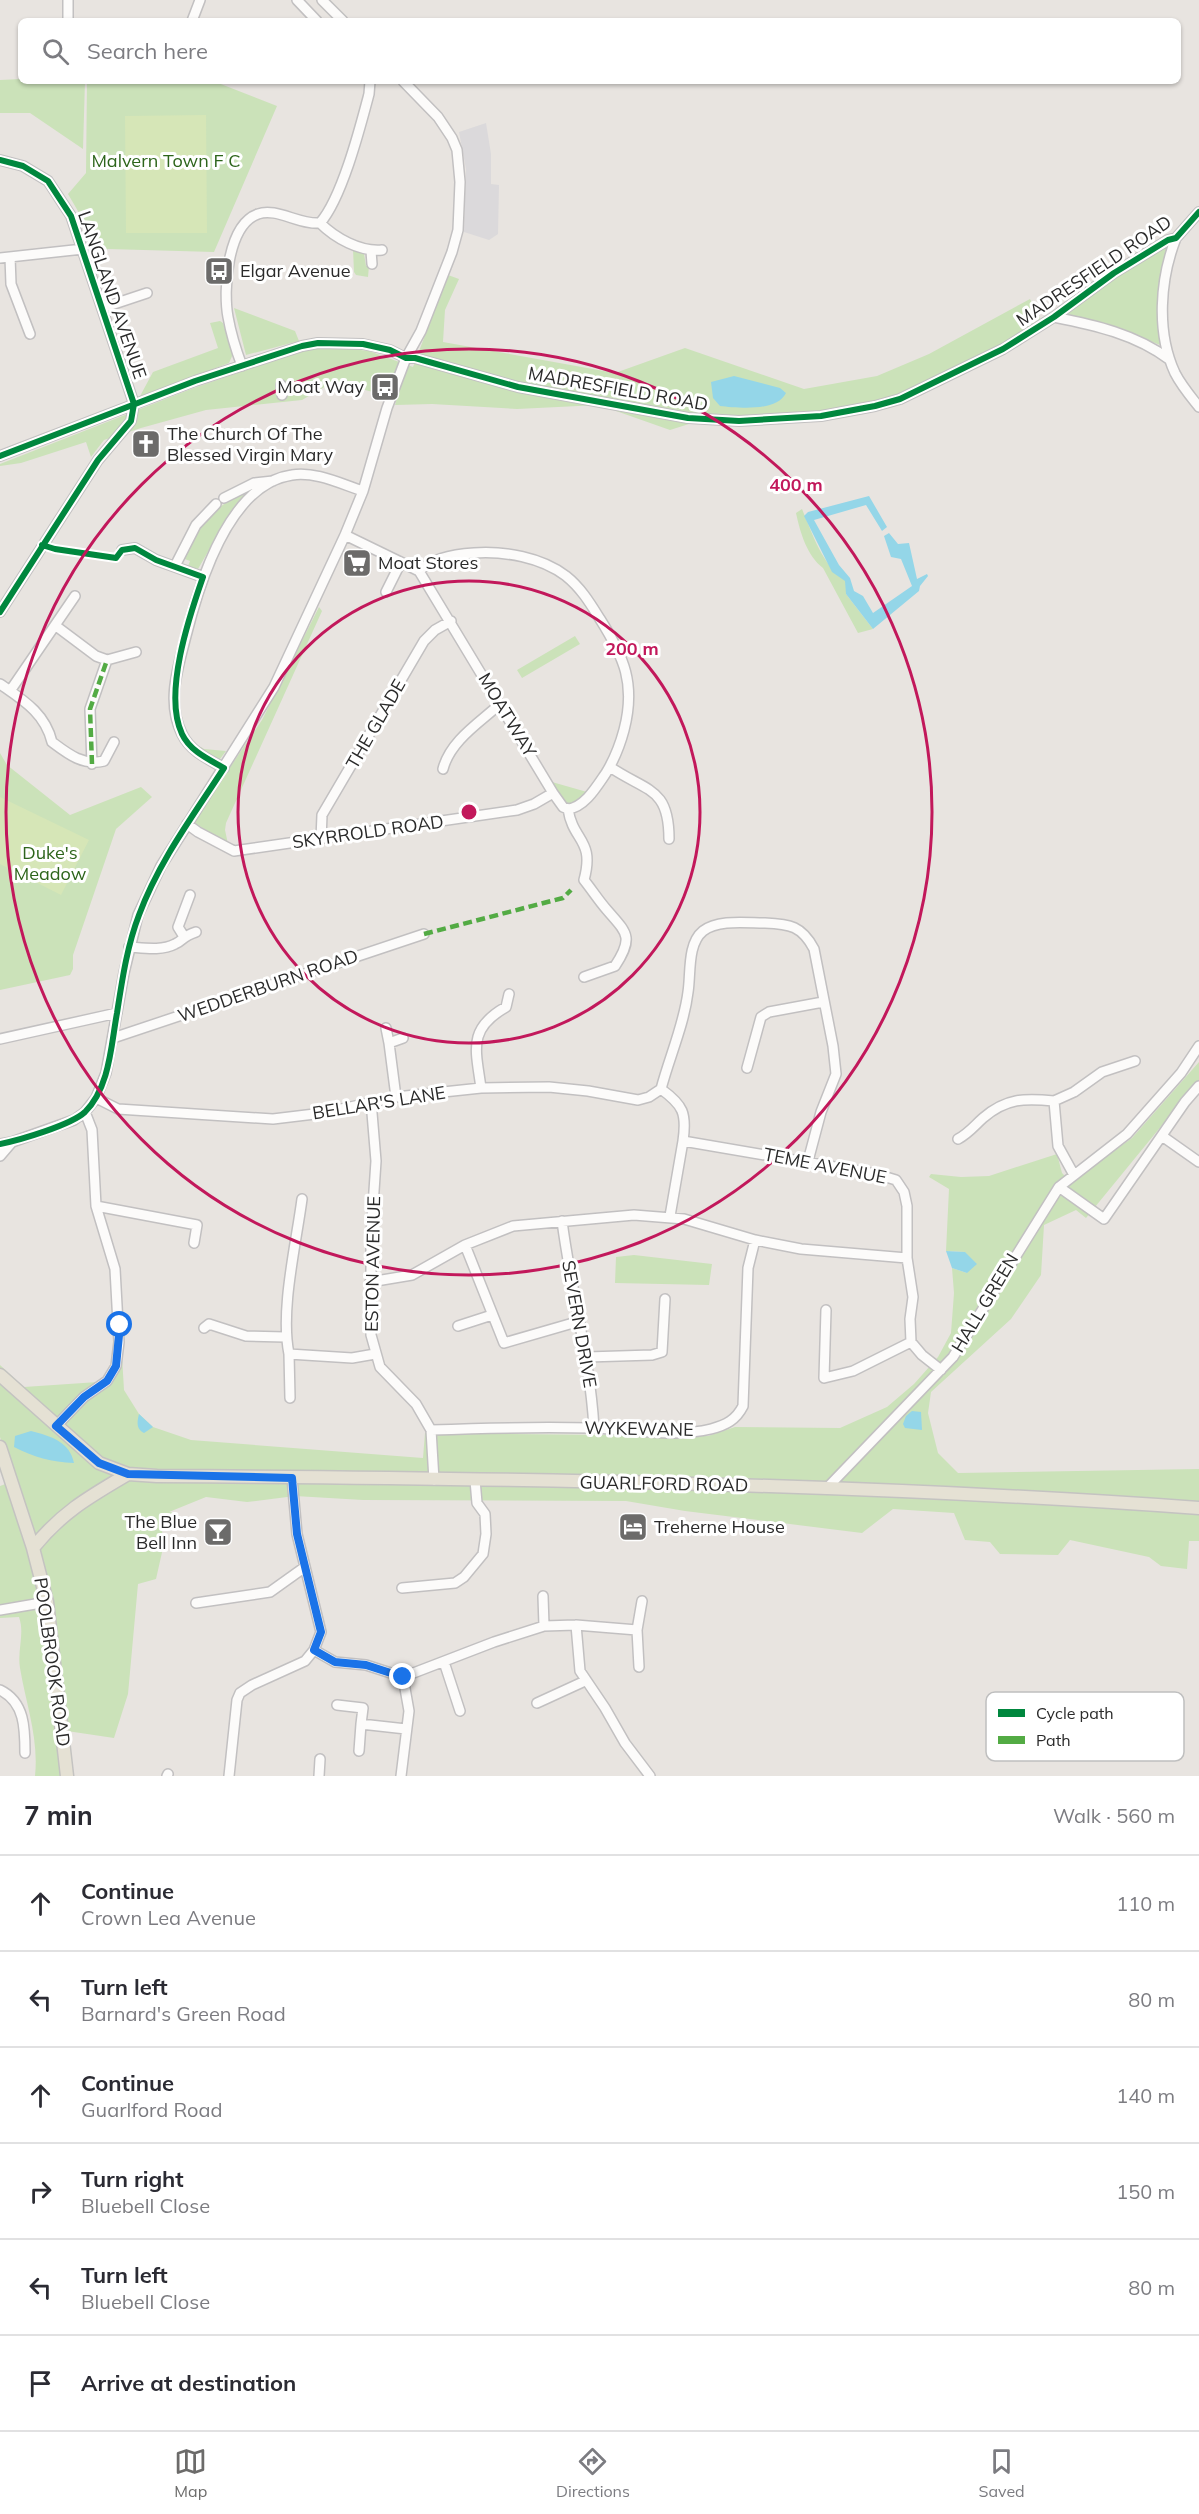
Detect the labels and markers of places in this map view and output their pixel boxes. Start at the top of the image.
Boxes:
bus stop icon: Elgar Avenue [203,255,235,287]
place label: Elgar Avenue [240,259,350,282]
bus stop icon: Moat Way [369,371,401,403]
place label: Moat Way [277,375,364,398]
place label: The Church Of The Blessed Virgin Mary [167,422,333,466]
church icon: The Church Of The Blessed Virgin Mary [130,428,162,460]
supermarket icon: Moat Stores [341,547,373,579]
place label: Moat Stores [378,551,478,574]
centre of rings [459,802,479,822]
place label: The Blue Bell Inn [124,1510,197,1554]
hotel icon: Treherne House [617,1511,649,1543]
place label: Treherne House [654,1515,785,1538]
bar icon: The Blue Bell Inn [202,1516,234,1548]

